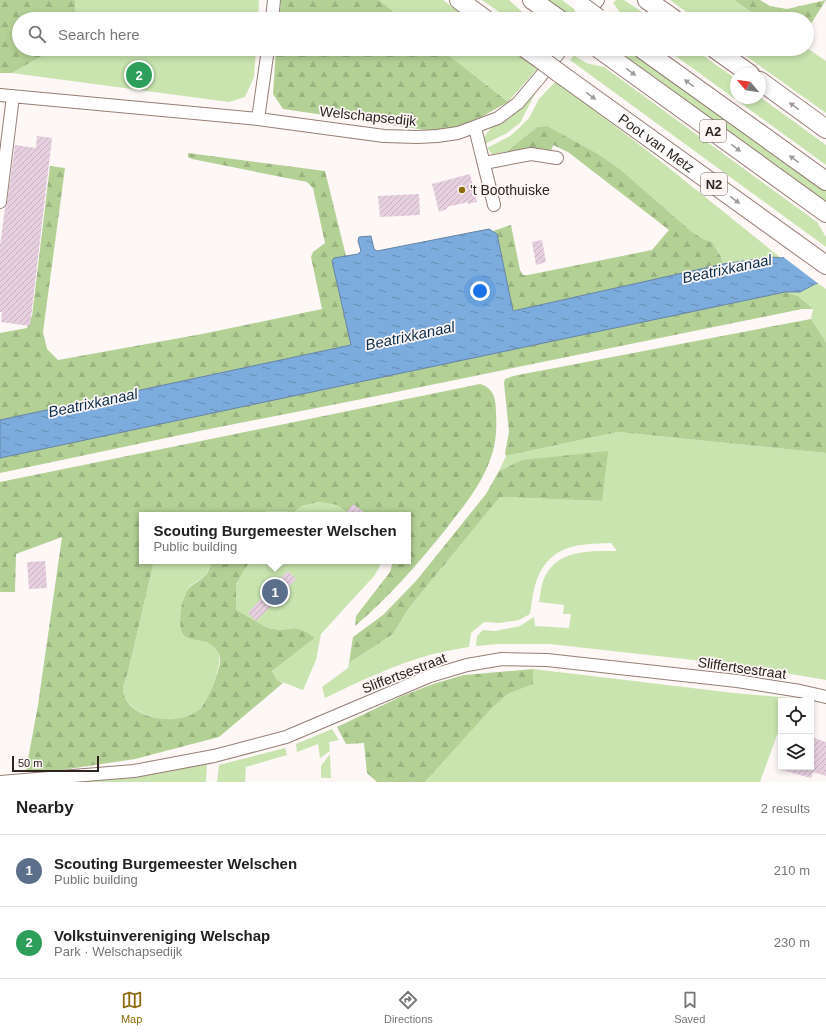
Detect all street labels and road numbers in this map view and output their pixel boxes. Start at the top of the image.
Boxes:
street label: Welschapsedijk [319,103,418,129]
street label: Poot van Metz [615,110,697,176]
road number: A2 [700,120,726,142]
road number: N2 [701,173,727,195]
street label: Sliffertsestraat [359,650,449,696]
street label: Sliffertsestraat [697,654,787,682]

